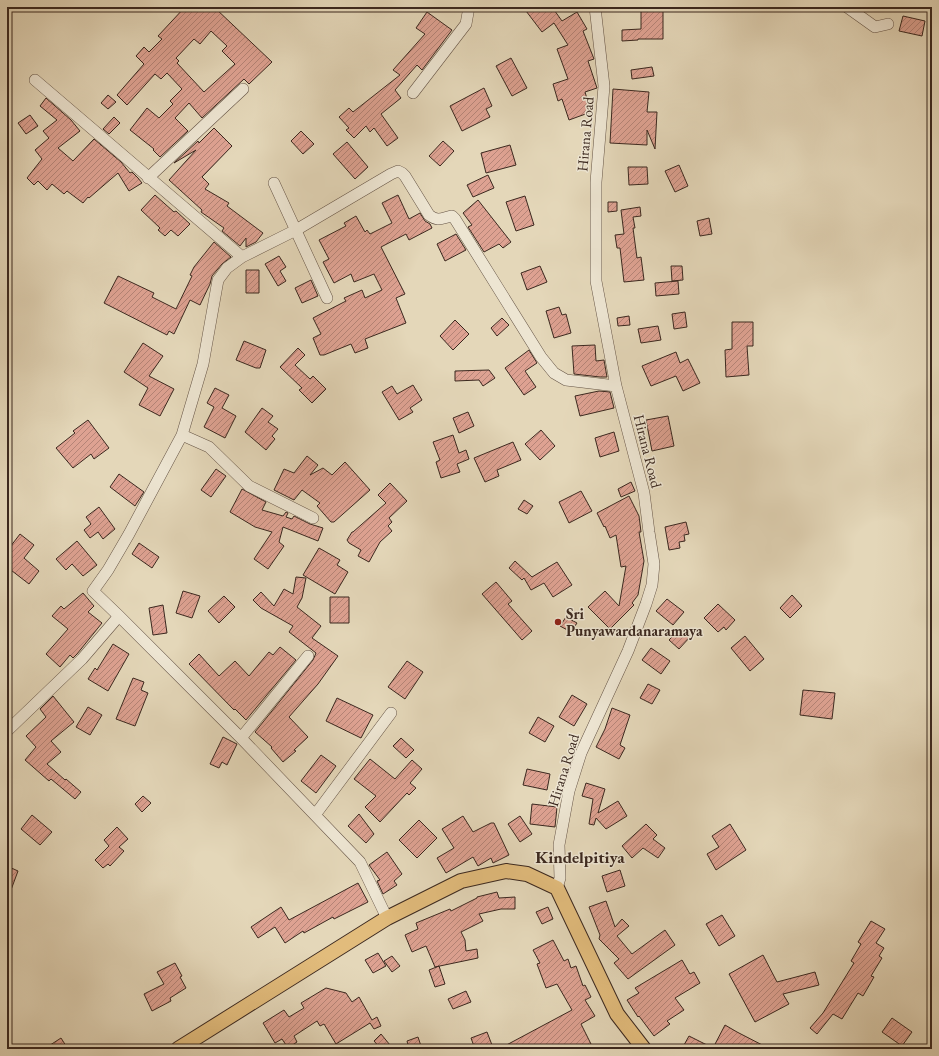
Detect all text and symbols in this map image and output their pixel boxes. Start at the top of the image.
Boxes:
street label: Hirana Road [572,95,598,172]
street label: Hirana Road [630,412,666,490]
place label: Sri Punyawardanaramaya [566,604,703,640]
marker: Sri Punyawardanaramaya [553,617,563,627]
street label: Hirana Road [543,731,583,809]
district label: Kindelpitiya [535,846,625,868]

